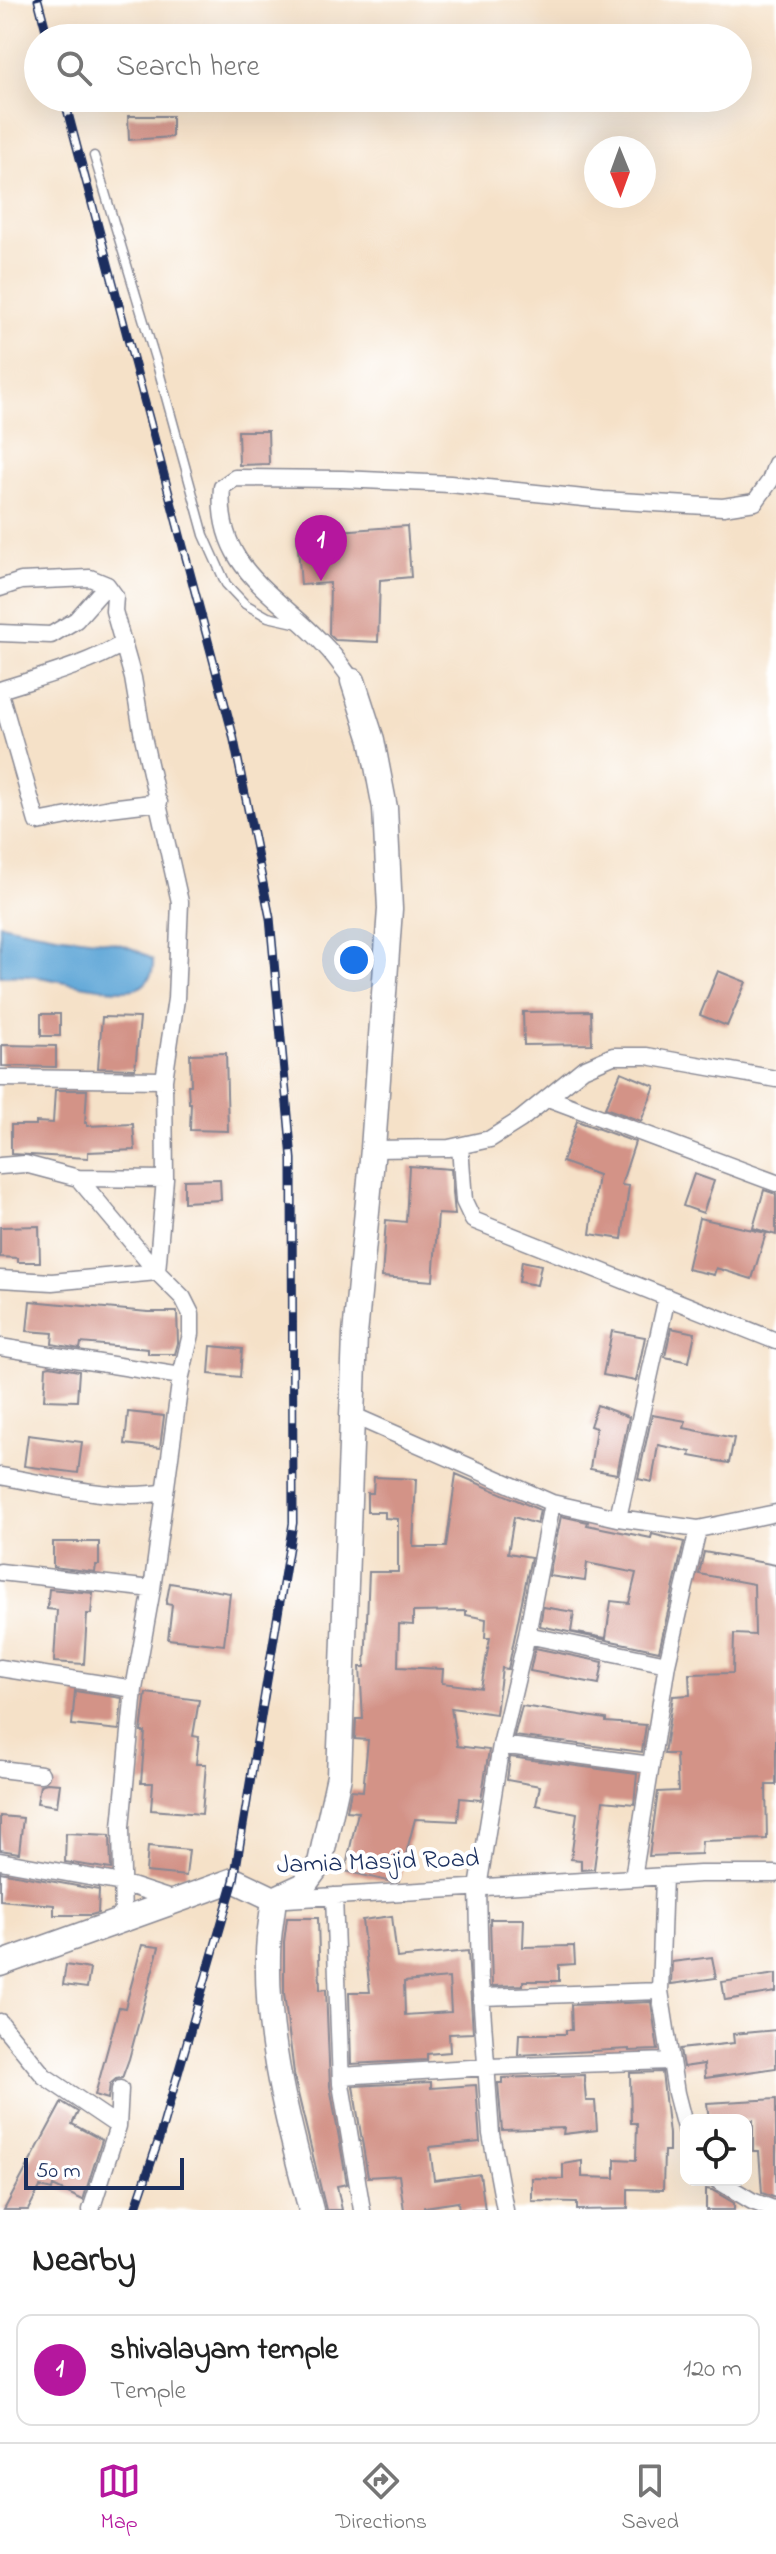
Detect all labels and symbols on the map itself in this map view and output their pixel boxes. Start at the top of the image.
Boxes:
north arrow [584,136,656,208]
pin: 1 [295,515,347,581]
your location [334,940,374,980]
street label: Jamia Masjid Road [276,1840,480,1886]
scale bar [24,2154,184,2190]

